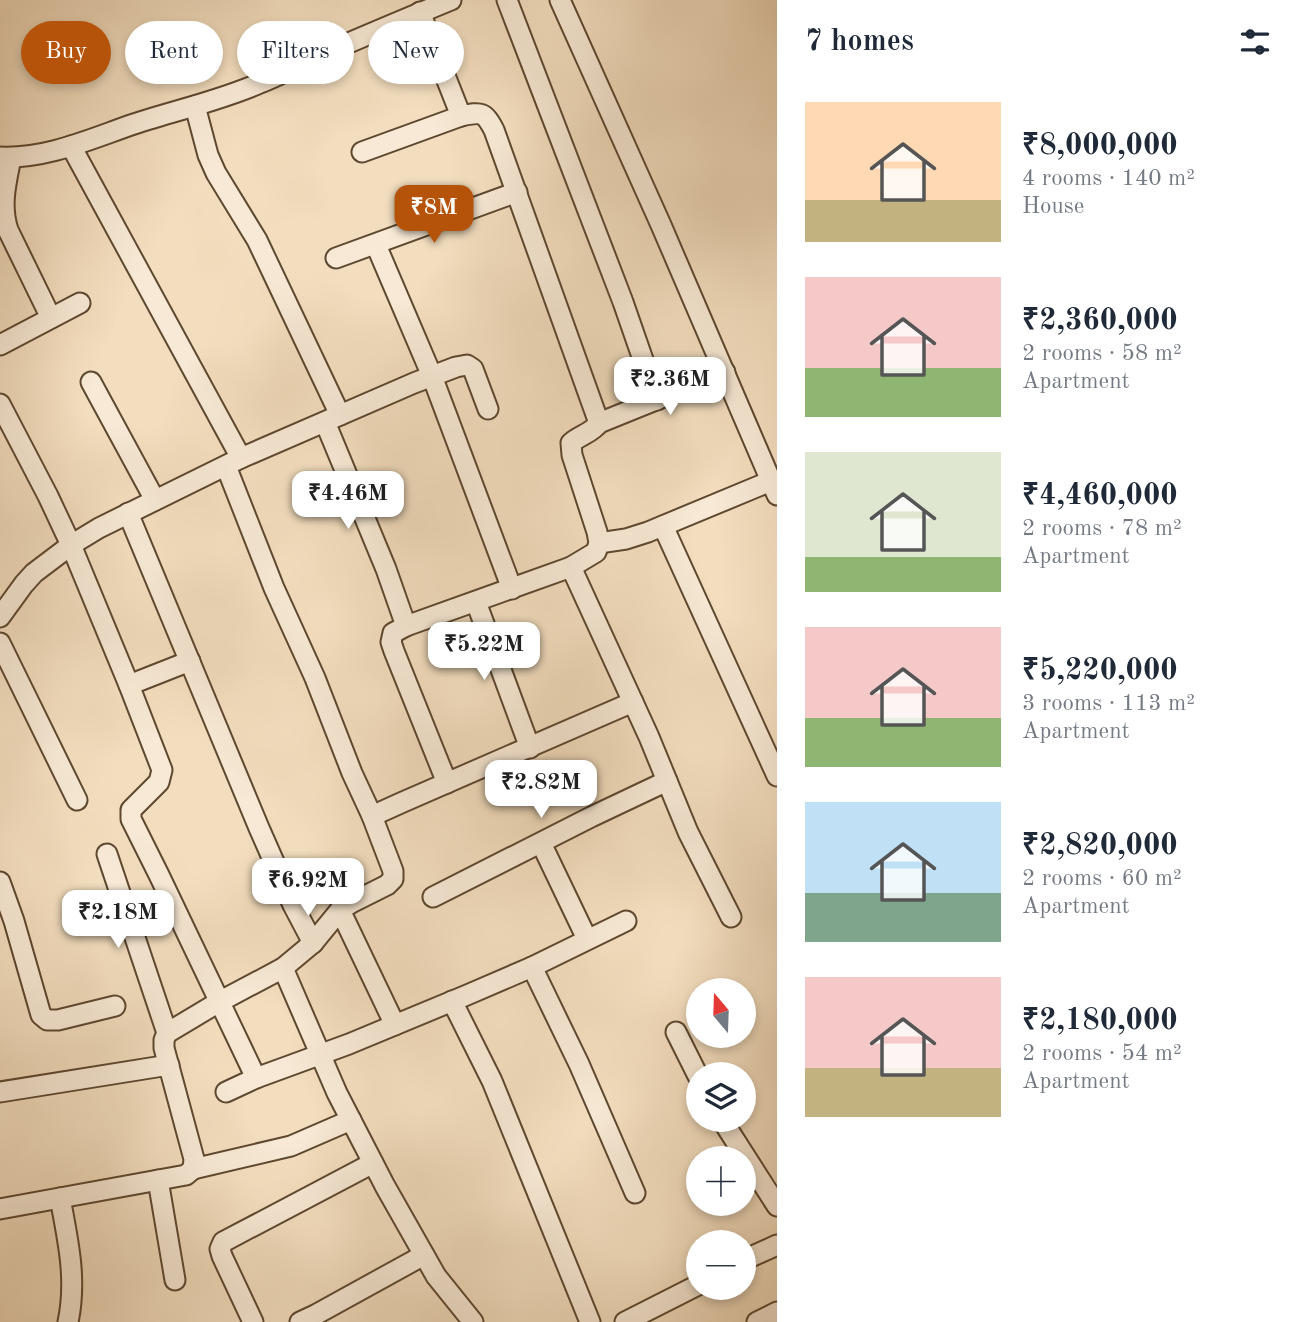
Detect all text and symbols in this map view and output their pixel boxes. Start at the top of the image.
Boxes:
chip: Buy [21,21,111,84]
chip: Rent [125,21,223,84]
chip: Filters [237,21,354,84]
chip: New [368,21,464,84]
icon: filters [1236,23,1274,61]
text: 7 homes [805,27,914,57]
icon: home [861,130,945,214]
text: ₹8,000,000 [1022,131,1178,161]
text: 4 rooms · 140 m² [1022,167,1195,190]
pin: ₹8M [400,186,468,245]
text: House [1022,195,1084,218]
text: ₹8M [411,196,457,219]
icon: home [861,305,945,389]
text: ₹2,360,000 [1022,306,1178,336]
text: 2 rooms · 58 m² [1022,342,1182,365]
pin: ₹2.36M [613,358,727,417]
text: ₹2.36M [630,368,710,391]
text: Apartment [1022,370,1130,393]
pin: ₹4.46M [291,472,405,531]
icon: home [861,480,945,564]
text: ₹4,460,000 [1022,481,1178,511]
text: ₹4.46M [308,482,388,505]
text: 2 rooms · 78 m² [1022,517,1182,540]
text: Apartment [1022,545,1130,568]
pin: ₹5.22M [427,622,541,682]
text: ₹5.22M [444,633,524,656]
icon: home [861,655,945,739]
text: ₹5,220,000 [1022,656,1178,686]
text: 3 rooms · 113 m² [1022,692,1195,715]
text: Apartment [1022,720,1130,743]
pin: ₹2.82M [484,760,598,820]
text: ₹2.82M [501,771,581,794]
icon: home [861,830,945,914]
text: ₹2,820,000 [1022,831,1178,861]
pin: ₹6.92M [251,858,365,918]
text: 2 rooms · 60 m² [1022,867,1182,890]
text: ₹6.92M [268,869,348,892]
pin: ₹2.18M [61,890,175,950]
text: Apartment [1022,895,1130,918]
text: ₹2.18M [78,901,158,924]
north arrow [686,978,756,1048]
map controls [686,978,756,1300]
icon: home [861,1005,945,1089]
text: ₹2,180,000 [1022,1006,1178,1036]
text: 2 rooms · 54 m² [1022,1042,1182,1065]
button: layers [686,1062,756,1132]
text: Apartment [1022,1070,1130,1093]
button: + [686,1146,756,1216]
button: − [686,1230,756,1300]

